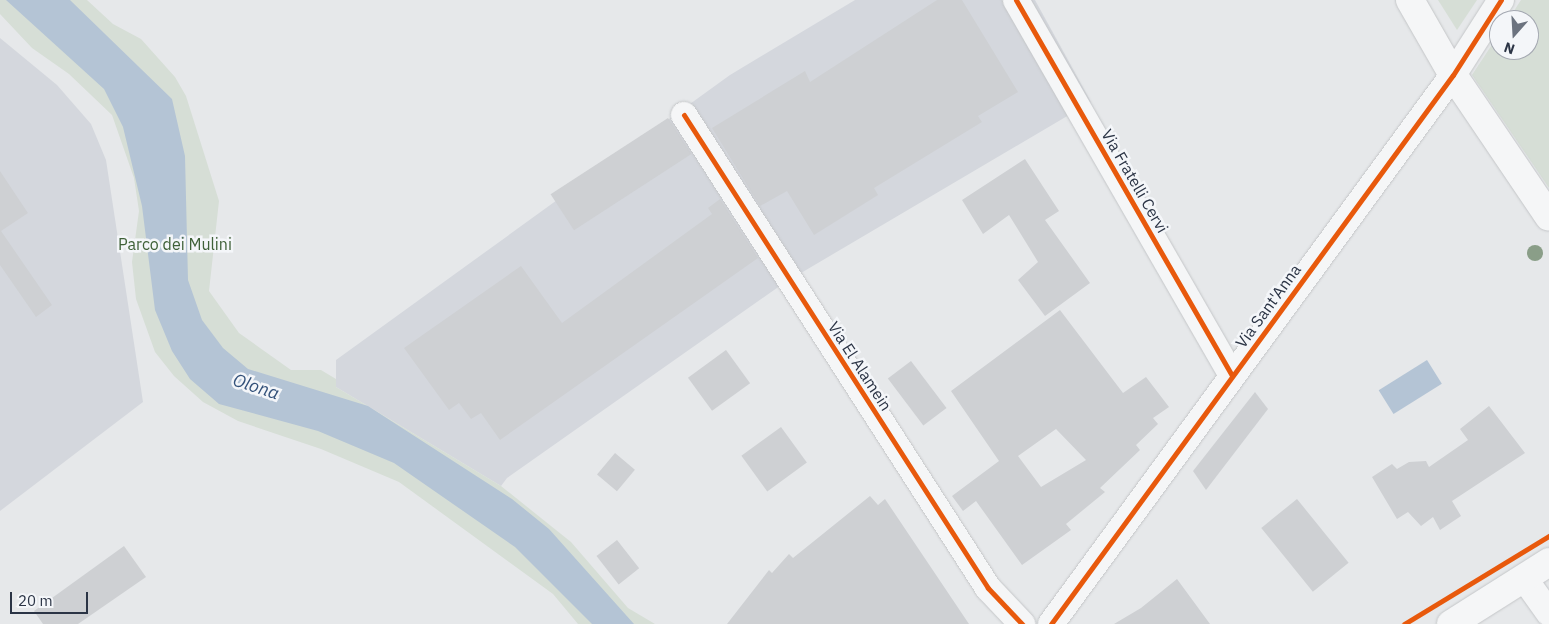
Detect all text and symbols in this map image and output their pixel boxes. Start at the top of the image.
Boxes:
north arrow [1489,10,1539,60]
text: N [1502,38,1517,58]
street label: Via Fratelli Cervi [1098,126,1172,236]
park label: Parco dei Mulini [118,234,232,254]
street label: Via Sant'Anna [1231,260,1305,352]
street label: Via El Alamein [824,318,896,414]
water label: Olona [230,369,282,405]
scale bar [12,582,90,614]
text: 20 m [18,591,53,610]

